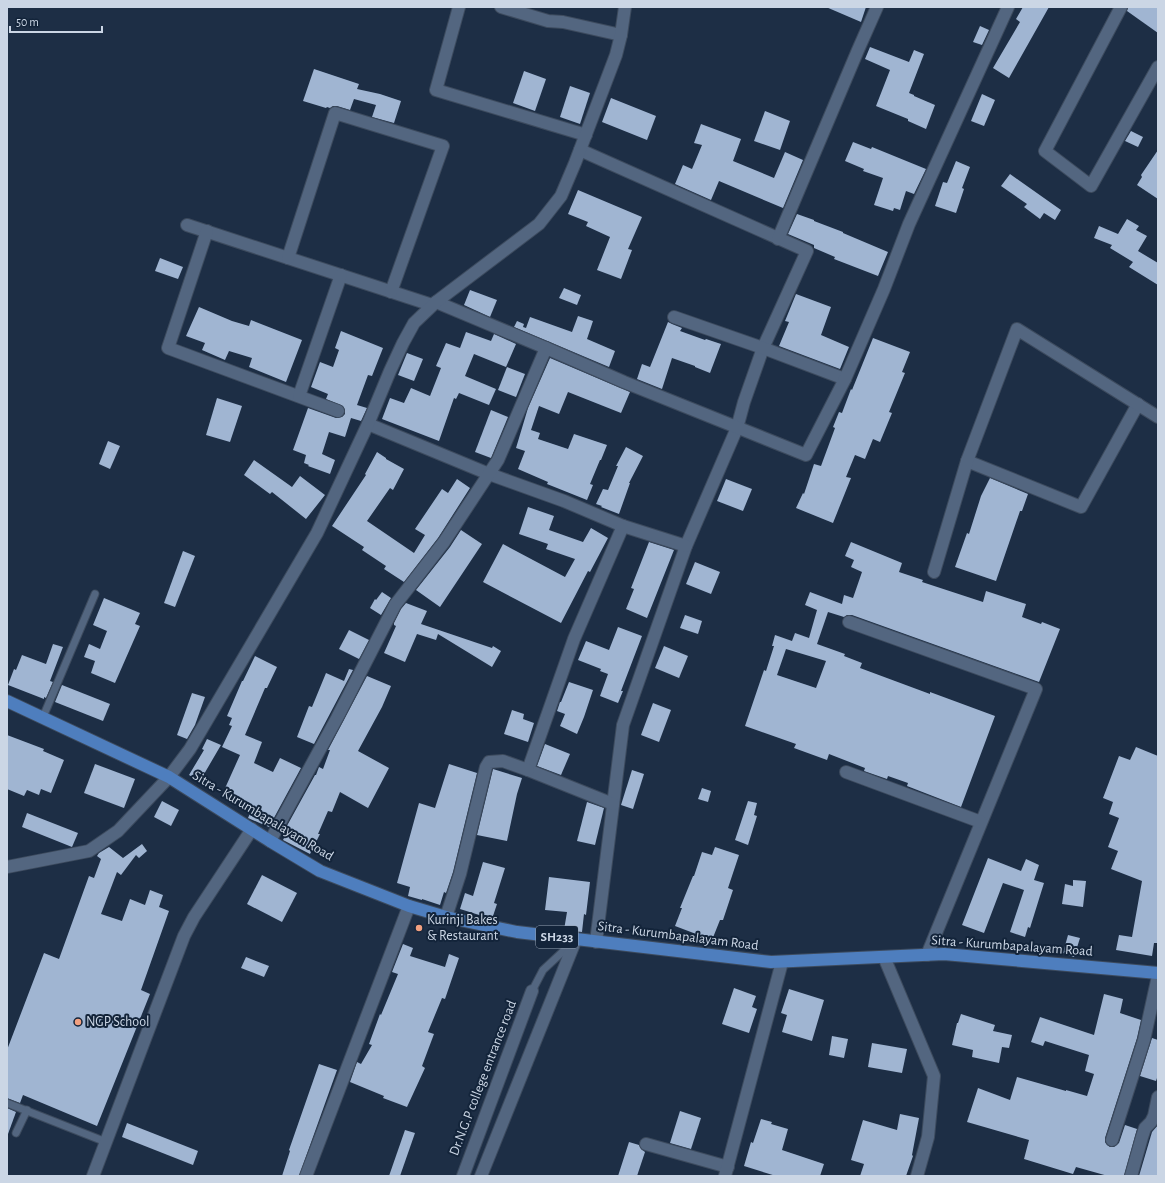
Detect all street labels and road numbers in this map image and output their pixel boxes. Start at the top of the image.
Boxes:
street label: Sitra - Kurumbapalayam Road [190,768,336,864]
street label: Sitra - Kurumbapalayam Road [597,919,759,953]
road number: SH233 [536,926,578,948]
street label: Sitra - Kurumbapalayam Road [931,933,1093,959]
street label: Dr.N.G.P college entrance road [447,999,519,1157]

